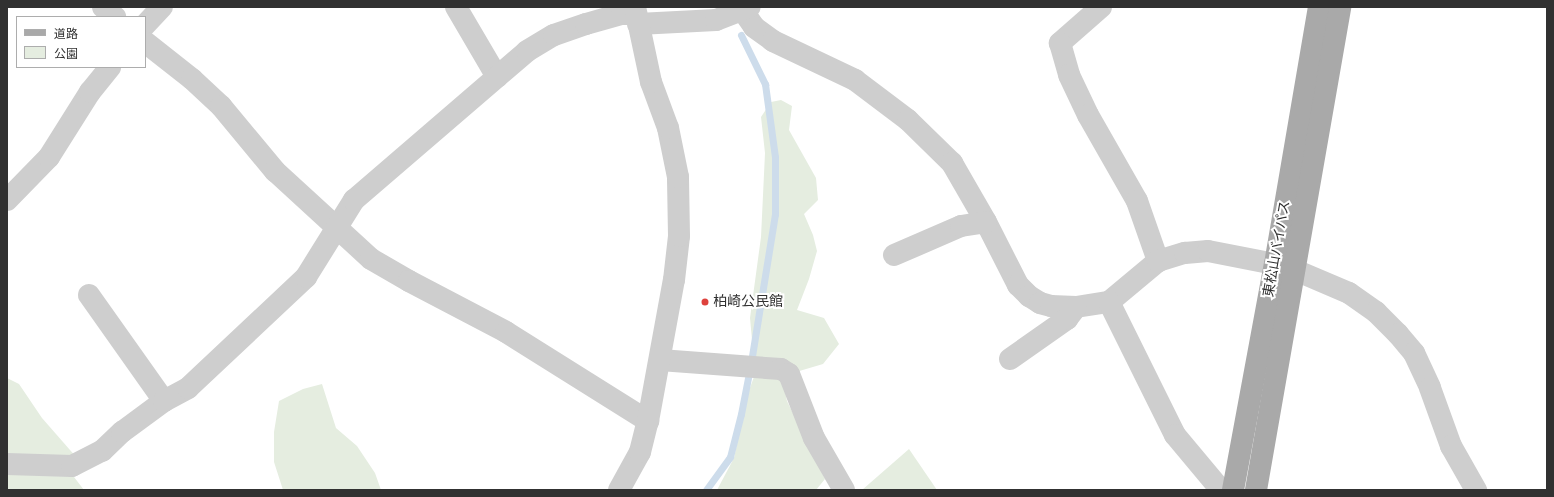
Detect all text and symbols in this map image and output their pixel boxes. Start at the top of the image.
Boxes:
legend [16,16,146,68]
text: 道路 [54,27,78,41]
text: 公園 [54,47,78,61]
street label: 東松山バイパス [1260,199,1294,299]
place label: 柏崎公民館 [713,294,783,310]
marker: 柏崎公民館 [700,297,710,307]

